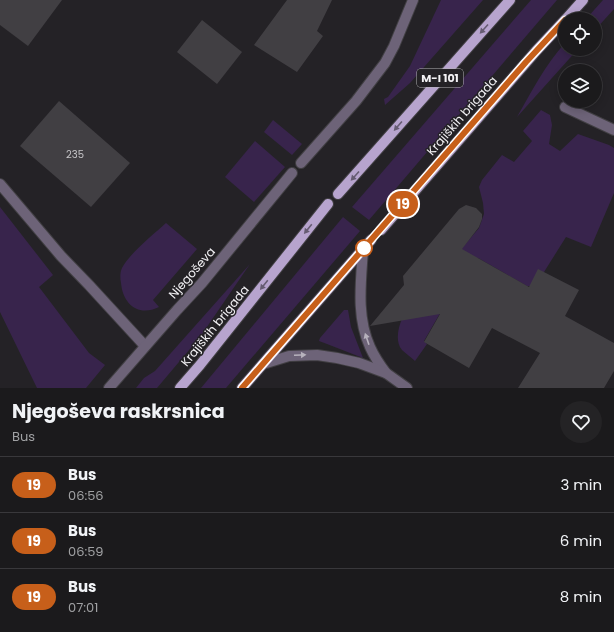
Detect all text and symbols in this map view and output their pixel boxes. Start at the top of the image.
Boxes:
map controls [558,12,602,108]
button: locate [558,12,602,56]
one-way arrow [479,24,489,34]
button: layers [558,64,602,108]
road number: M-I 101 [417,69,463,87]
street label: Krajiških brigada [422,72,501,159]
one-way arrow [394,122,403,131]
house number: 235 [66,147,84,162]
one-way arrow [350,170,359,181]
line badge: 19 [385,191,421,217]
text: 19 [396,194,410,214]
one-way arrow [304,224,313,235]
unlabelled marker [355,239,373,257]
street label: Njegoševa [164,243,219,302]
one-way arrow [260,279,269,290]
street label: Krajiških brigada [177,281,253,370]
one-way arrow [364,333,370,345]
one-way arrow [294,352,306,359]
text: Njegoševa raskrsnica [12,398,225,425]
button: heart [560,401,602,443]
text: Bus [12,427,35,446]
text: Bus [68,464,96,485]
text: 3 min [560,474,602,495]
text: 19 [27,475,41,495]
text: 06:56 [68,486,104,505]
text: Bus [68,520,96,541]
text: 6 min [560,530,602,551]
text: 19 [27,531,41,551]
text: 06:59 [68,542,104,561]
text: Bus [68,576,96,597]
text: 8 min [560,586,602,607]
text: 19 [27,587,41,607]
text: 07:01 [68,598,98,617]

